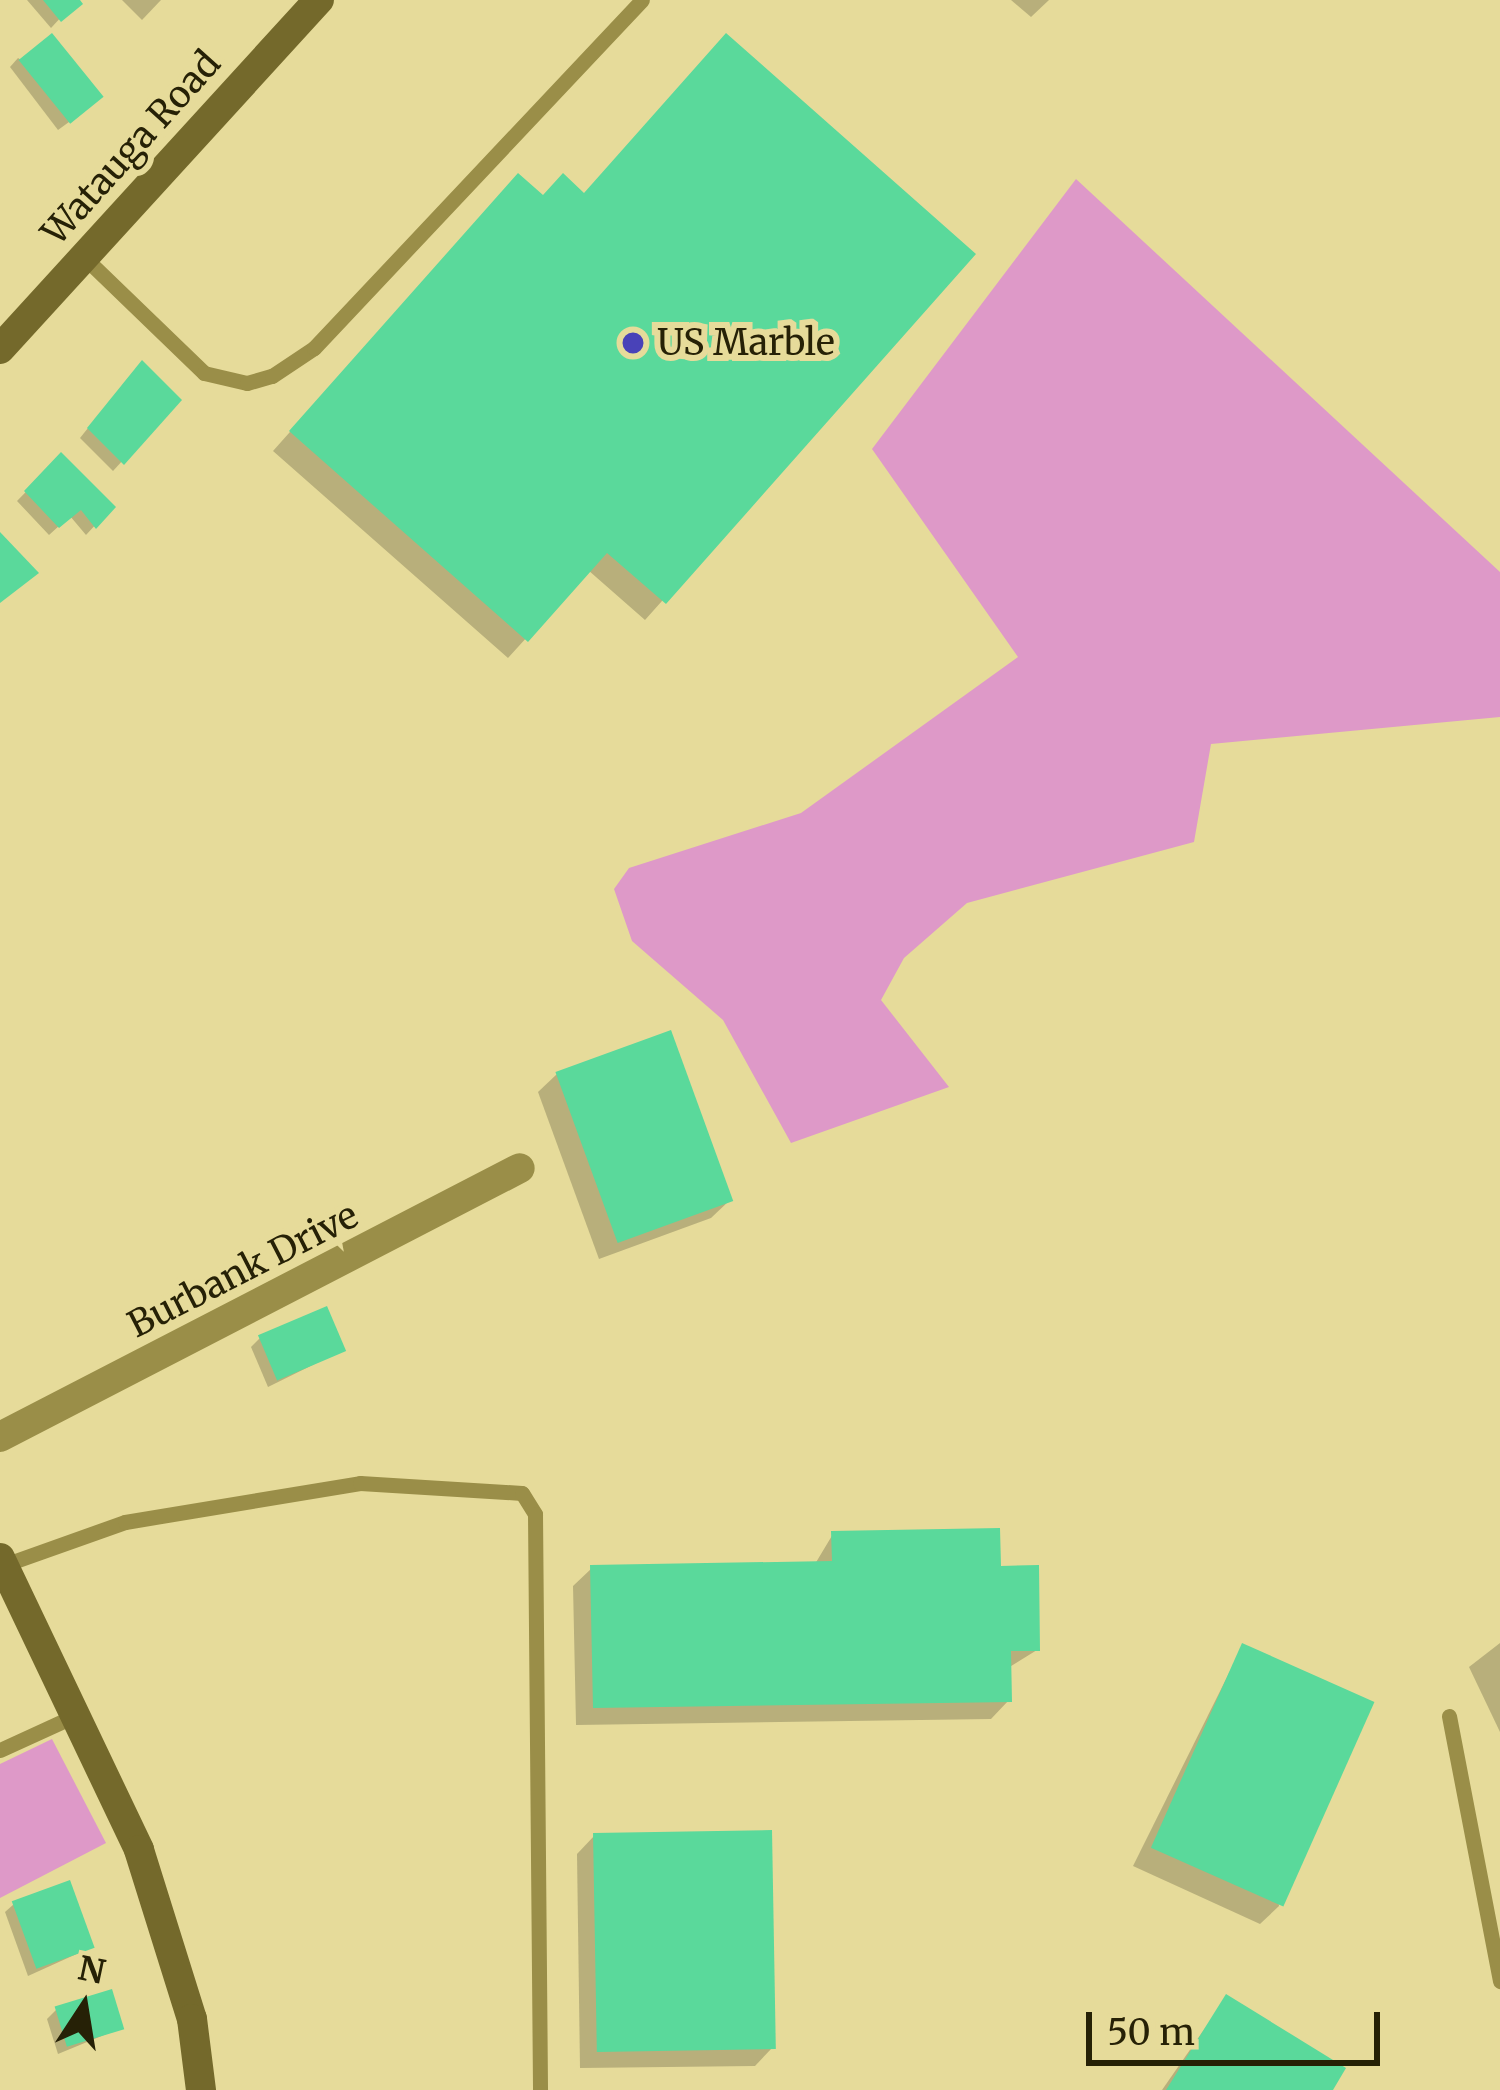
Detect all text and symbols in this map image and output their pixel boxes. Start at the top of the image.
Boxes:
street label: Watauga Road [33,42,229,254]
place label: US Marble [657,321,835,365]
marker: US Marble [620,330,646,356]
street label: Burbank Drive [121,1194,365,1346]
north arrow [24,1946,144,2066]
text: N [75,1948,109,1993]
scale bar [1092,1988,1386,2062]
text: 50 m [1107,2010,1195,2055]

